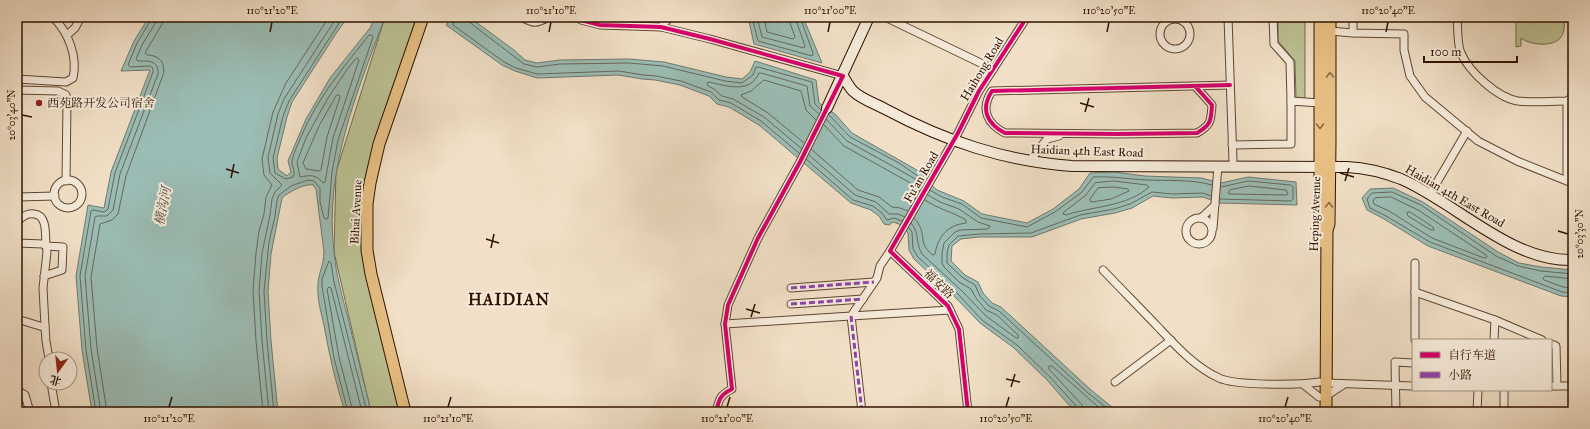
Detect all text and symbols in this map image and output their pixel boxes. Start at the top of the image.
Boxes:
text: 110°21'20"E [246,5,298,17]
text: 110°21'10"E [526,5,576,17]
text: 110°21'00"E [804,5,856,17]
text: 110°20'50"E [1083,5,1135,17]
text: 110°20'40"E [1361,5,1415,17]
street label: Haihong Road [958,35,1007,104]
scale bar [1424,38,1517,64]
text: 100 m [1430,45,1461,59]
one-way arrow [1326,72,1334,78]
text: 20°03'40"N [6,89,18,141]
place label: 西苑路开发公司宿舍 [47,96,155,110]
marker: 西苑路开发公司宿舍 [34,98,44,108]
one-way arrow [1316,123,1324,129]
street label: Haidian 4th East Road [1030,142,1144,160]
street label: Fu'an Road [901,149,941,205]
street label: Haidian 4th East Road [1403,162,1507,230]
street label: Heping Avenue [1307,176,1324,252]
street label: Bihai Avenue [347,179,365,245]
water label: 横沟河 [151,183,175,227]
one-way arrow [1325,202,1333,208]
text: 20°03'30"N [1574,209,1586,259]
street label: 福安路 [921,266,957,302]
district label: HAIDIAN [468,290,550,309]
legend [1412,339,1552,391]
text: 自行车道 [1448,348,1496,362]
north arrow [38,351,78,391]
text: 小路 [1448,368,1472,382]
text: 北 [49,372,63,388]
text: 110°21'20"E [143,413,195,425]
text: 110°21'10"E [423,413,473,425]
text: 110°21'00"E [701,413,753,425]
text: 110°20'50"E [980,413,1032,425]
text: 110°20'40"E [1258,413,1312,425]

